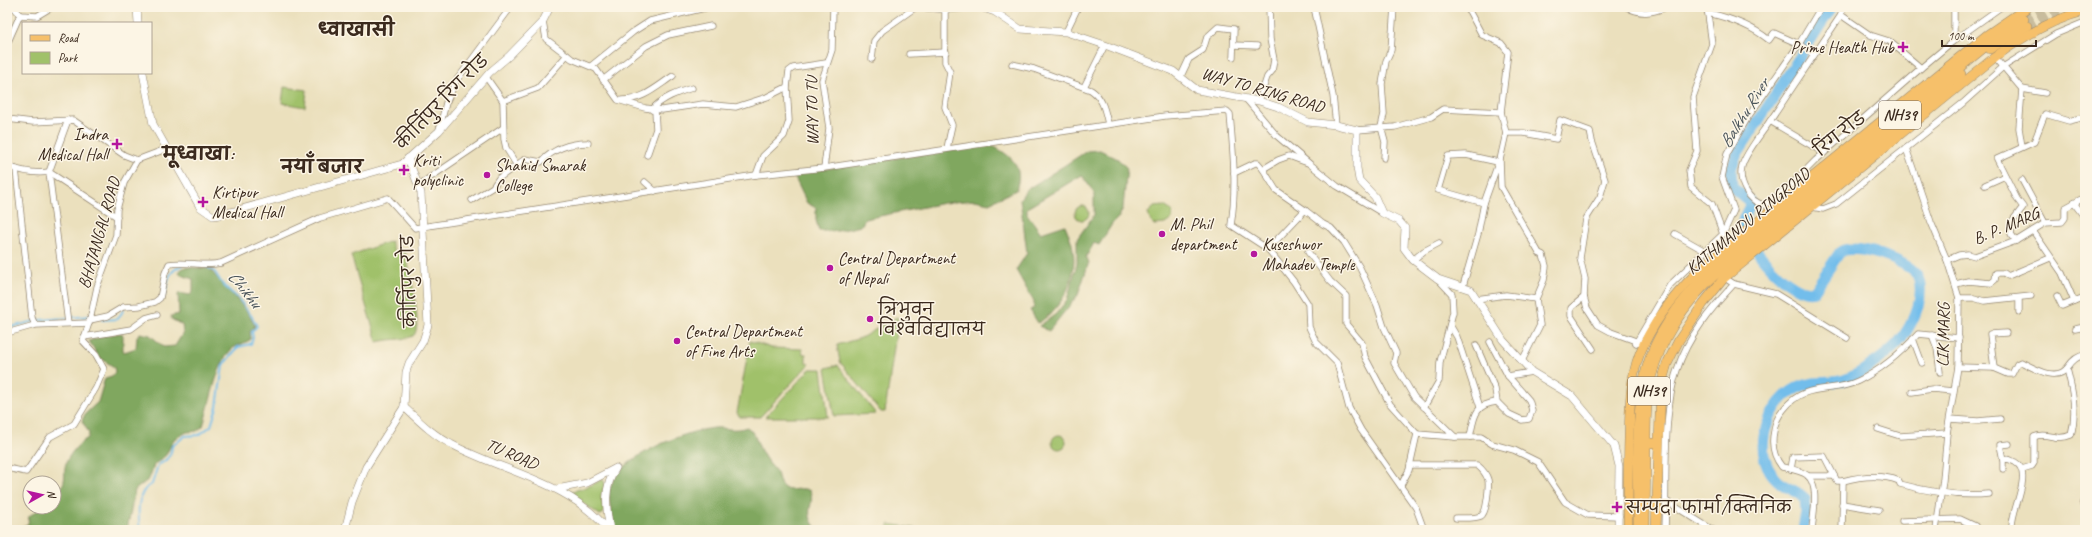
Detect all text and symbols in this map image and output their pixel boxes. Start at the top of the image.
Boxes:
district label: ध्वाखासी [318,15,396,41]
legend [22,22,152,74]
scale bar [1942,22,2036,48]
text: 100 m [1948,28,1975,44]
text: Road [58,30,80,46]
place label: Prime Health Hub [1791,37,1896,58]
marker: Prime Health Hub [1897,41,1909,53]
street label: कीर्तिपुर रिंग रोड [388,47,496,157]
text: Park [58,50,79,66]
street label: WAY TO RING ROAD [1199,62,1328,118]
water label: Balkhu River [1714,72,1775,152]
street label: WAY TO TU [801,74,823,145]
road number: NH39 [1879,101,1921,129]
street label: रिंग रोड [1808,104,1871,162]
place label: Indra Medical Hall [38,124,111,165]
marker: Indra Medical Hall [111,138,123,150]
district label: मूध्वाखा: [161,143,236,168]
district label: नयाँ बजार [279,150,365,178]
place label: Kriti polyclinic [413,150,464,191]
place label: Shahid Smarak College [495,155,587,196]
street label: KATHMANDU RINGROAD [1682,162,1815,279]
marker: Kriti polyclinic [398,164,410,176]
marker: Shahid Smarak College [482,170,492,180]
street label: BHAJANGAL ROAD [73,174,125,291]
place label: Kirtipur Medical Hall [212,182,285,223]
marker: Kirtipur Medical Hall [197,196,209,208]
street label: B. P. MARG [1970,202,2044,249]
place label: M. Phil department [1170,214,1239,255]
marker: M. Phil department [1157,229,1167,239]
street label: कीर्तिपुर रोड [394,233,424,329]
place label: Kuseshwor Mahadev Temple [1262,234,1356,275]
place label: Central Department of Nepali [838,248,957,289]
marker: Kuseshwor Mahadev Temple [1249,249,1259,259]
marker: Central Department of Nepali [825,263,835,273]
water label: Chikhu [223,266,269,315]
place label: त्रिभुवन विश्वविद्यालय [877,296,986,340]
street label: LIK MARG [1932,301,1954,367]
marker: त्रिभुवन विश्वविद्यालय [865,314,875,324]
place label: Central Department of Fine Arts [685,321,804,362]
marker: Central Department of Fine Arts [672,336,682,346]
road number: NH39 [1628,377,1670,405]
street label: TU ROAD [483,434,543,475]
north arrow [22,475,62,515]
text: N [44,489,60,500]
place label: सम्पदा फार्मा/क्लिनिक [1625,494,1793,518]
marker: सम्पदा फार्मा/क्लिनिक [1611,501,1623,513]

